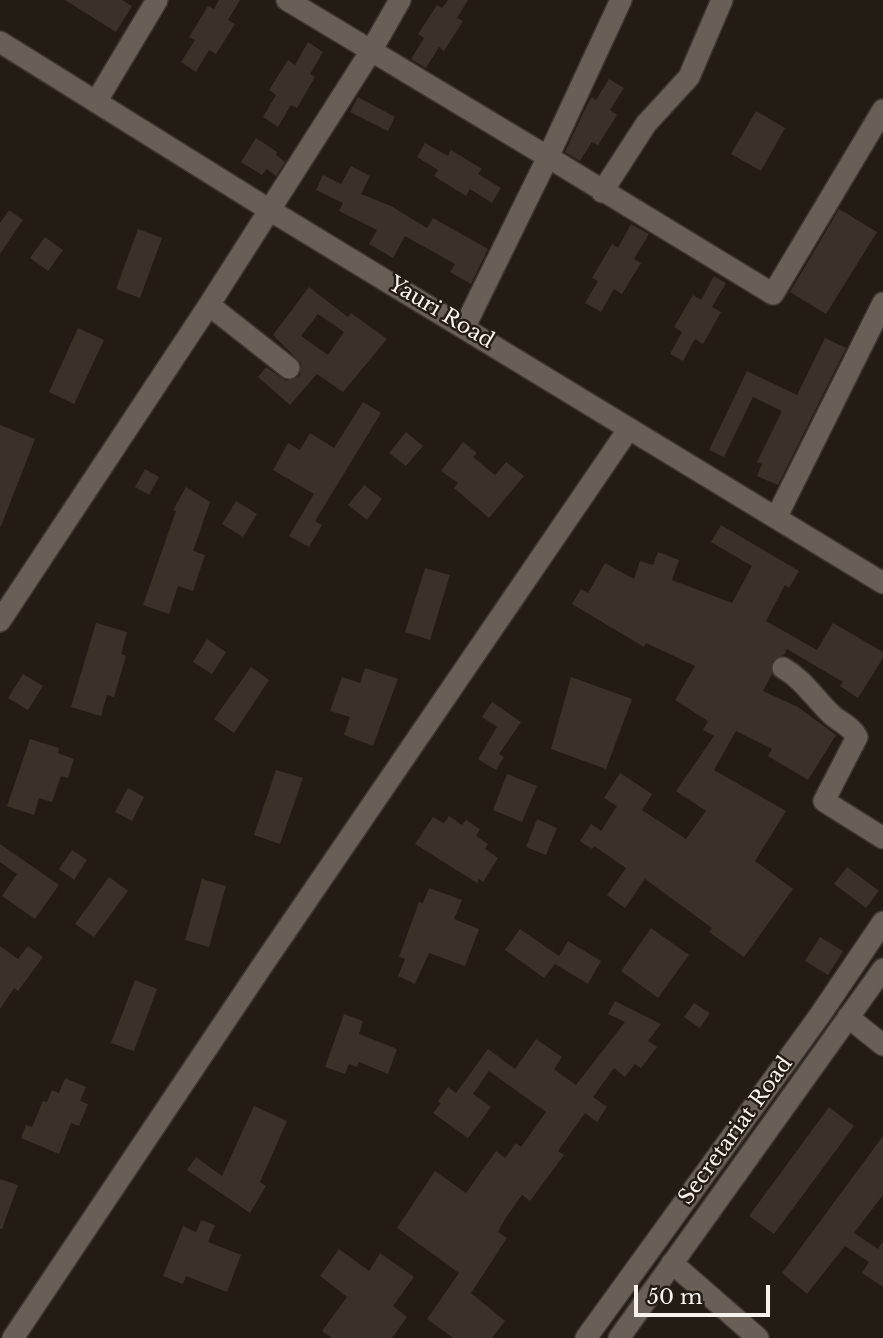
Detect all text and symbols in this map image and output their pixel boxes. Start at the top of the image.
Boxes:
street label: Yauri Road [384,272,498,354]
street label: Secretariat Road [674,1052,798,1210]
scale bar [638,1272,774,1316]
text: 50 m [647,1284,702,1310]

